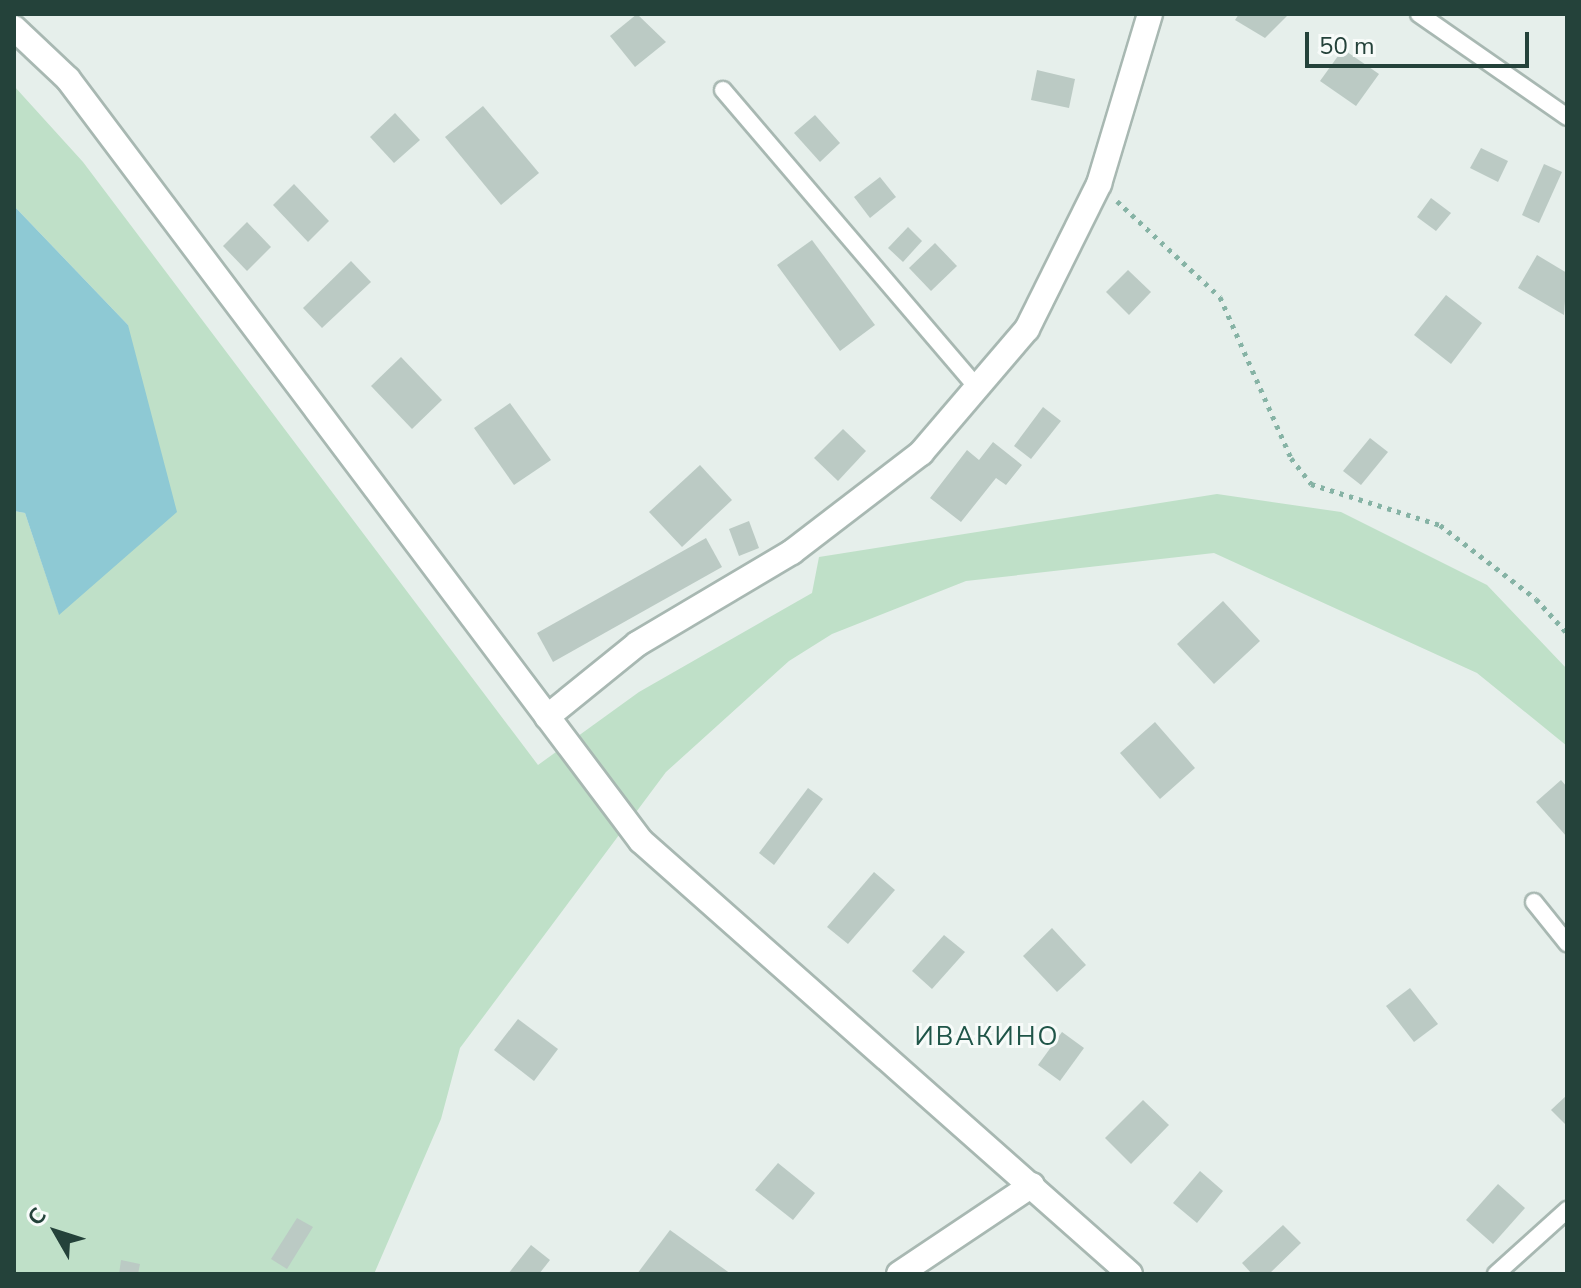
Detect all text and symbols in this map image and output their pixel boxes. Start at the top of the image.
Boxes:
scale bar [1309,16,1533,66]
text: 50 m [1319,30,1375,62]
district label: ИВАКИНО [914,1021,1060,1053]
north arrow [16,1192,96,1272]
text: С [21,1202,54,1232]

